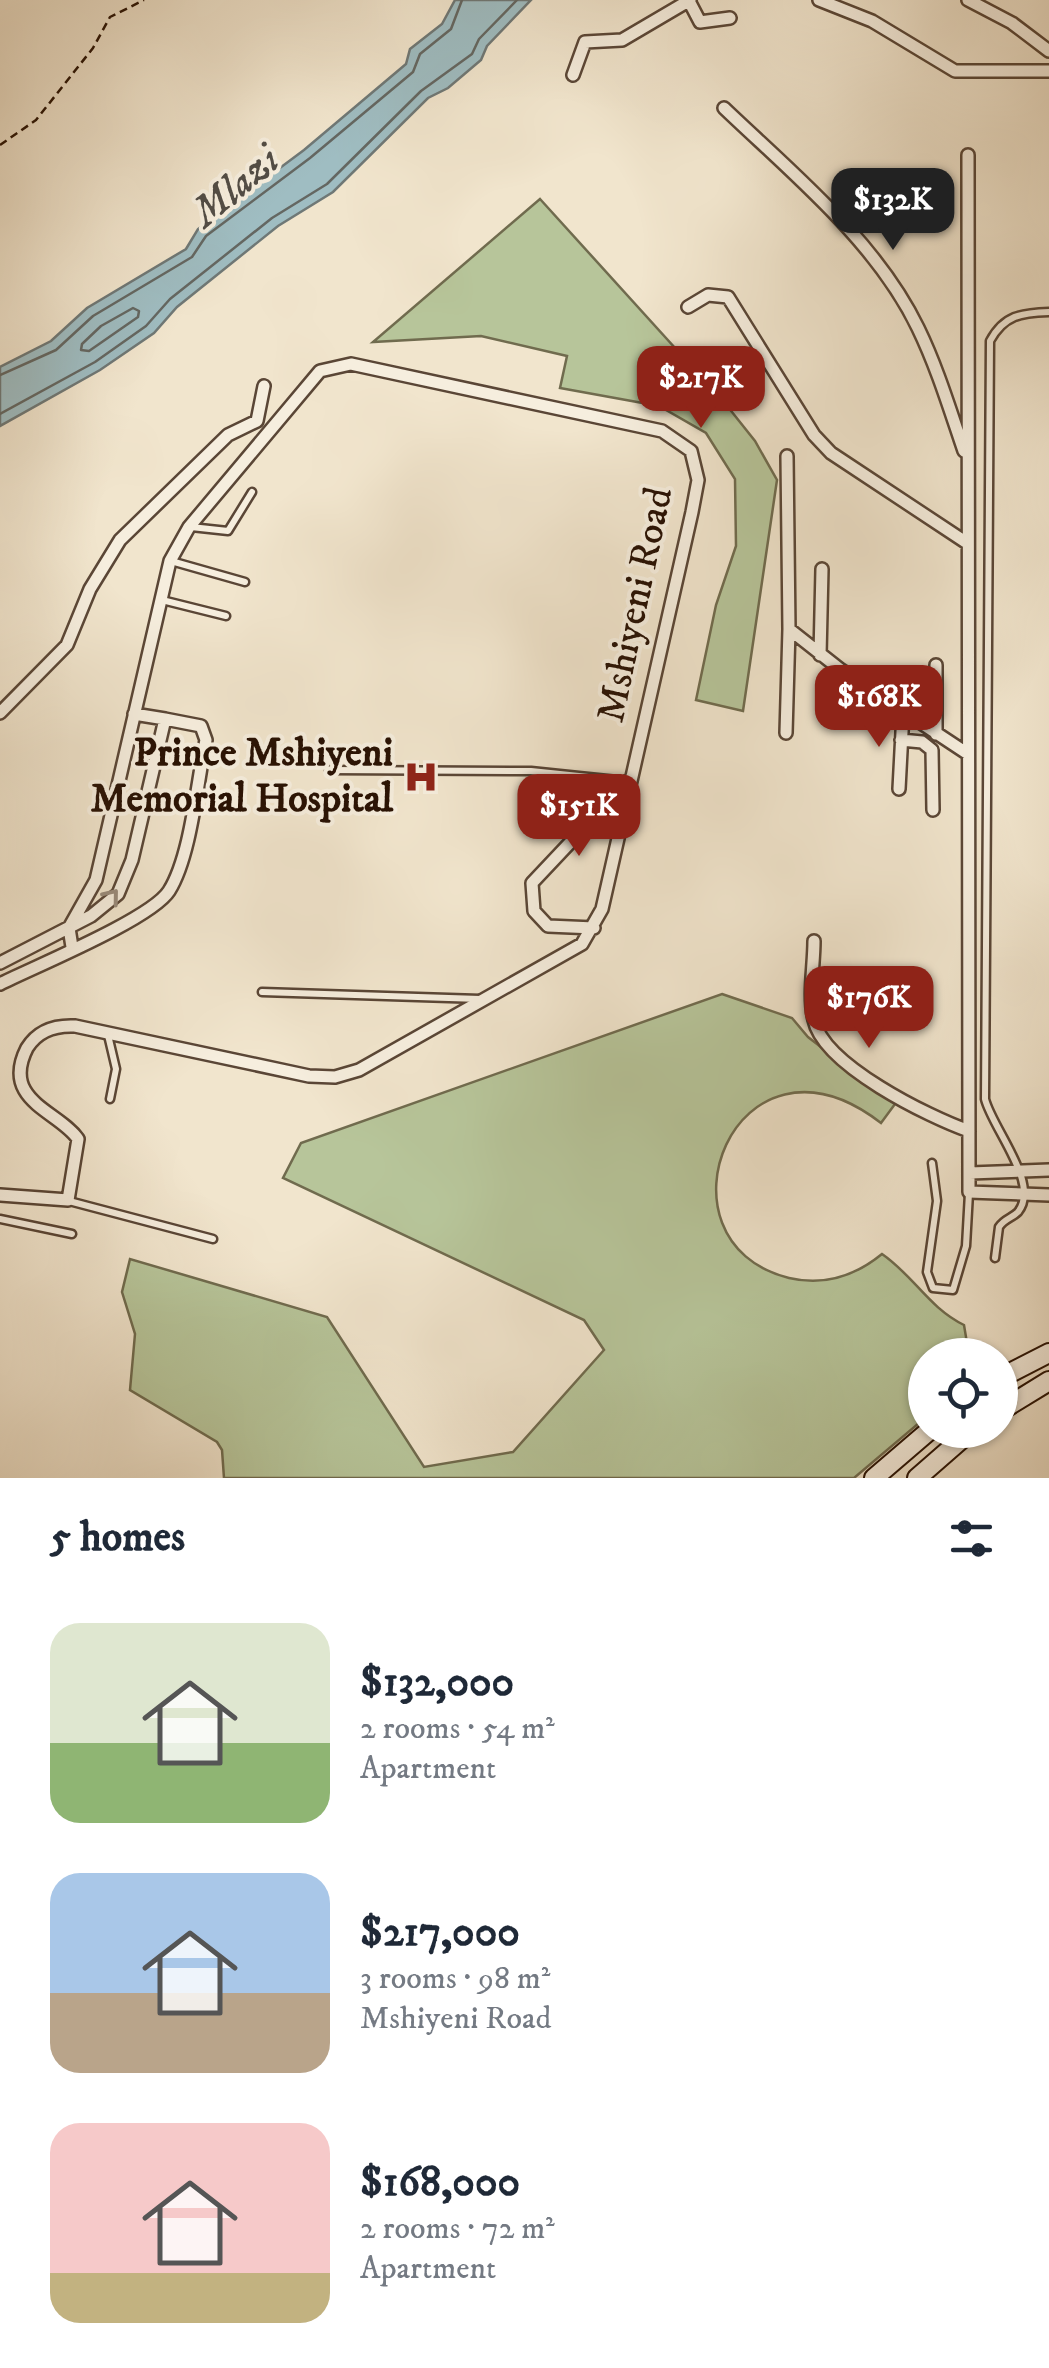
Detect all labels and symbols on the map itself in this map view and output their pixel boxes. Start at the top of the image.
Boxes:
water label: Mlazi [179,134,292,241]
pin: $132K [823,168,963,253]
pin: $217K [631,346,771,431]
street label: Mshiyeni Road [587,483,685,727]
pin: $168K [809,665,949,750]
place label: Prince Mshiyeni Memorial Hospital [91,729,394,825]
hospital icon: Prince Mshiyeni Memorial Hospital [402,758,440,796]
pin: $151K [509,774,649,859]
one-way arrow [101,890,118,908]
pin: $176K [799,966,939,1051]

